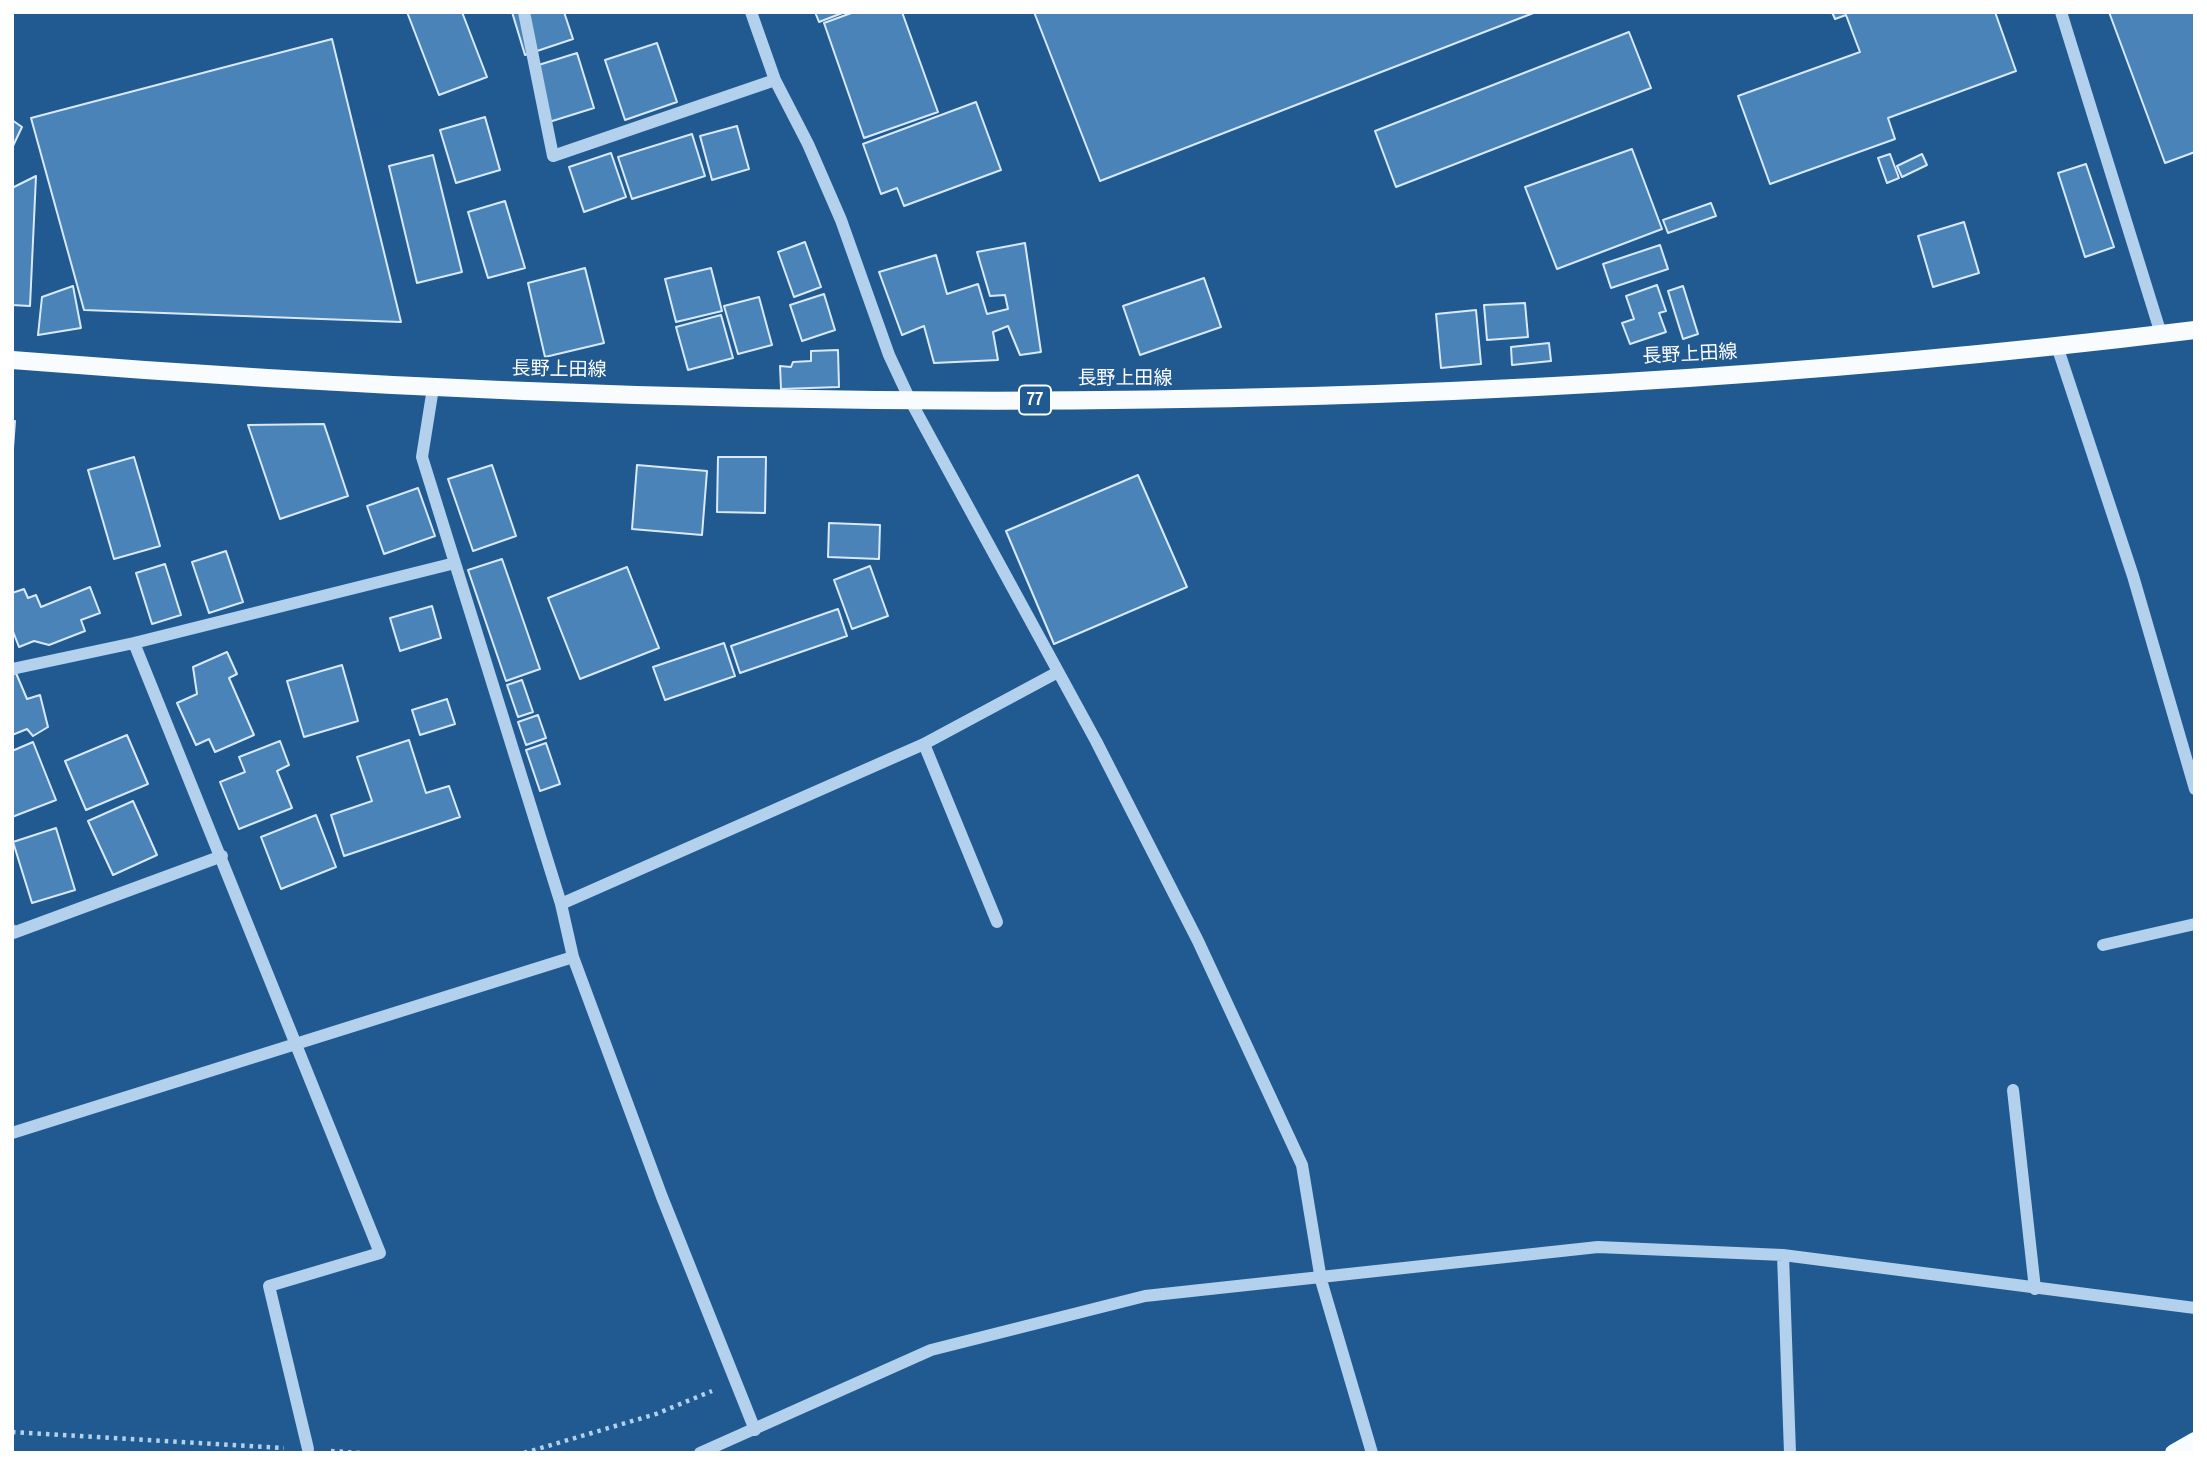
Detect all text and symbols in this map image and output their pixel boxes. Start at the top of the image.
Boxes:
street label: 長野上田線 [1642,341,1738,369]
street label: 長野上田線 [511,358,607,382]
street label: 長野上田線 [1078,368,1172,390]
road number: 77 [1019,386,1051,414]

